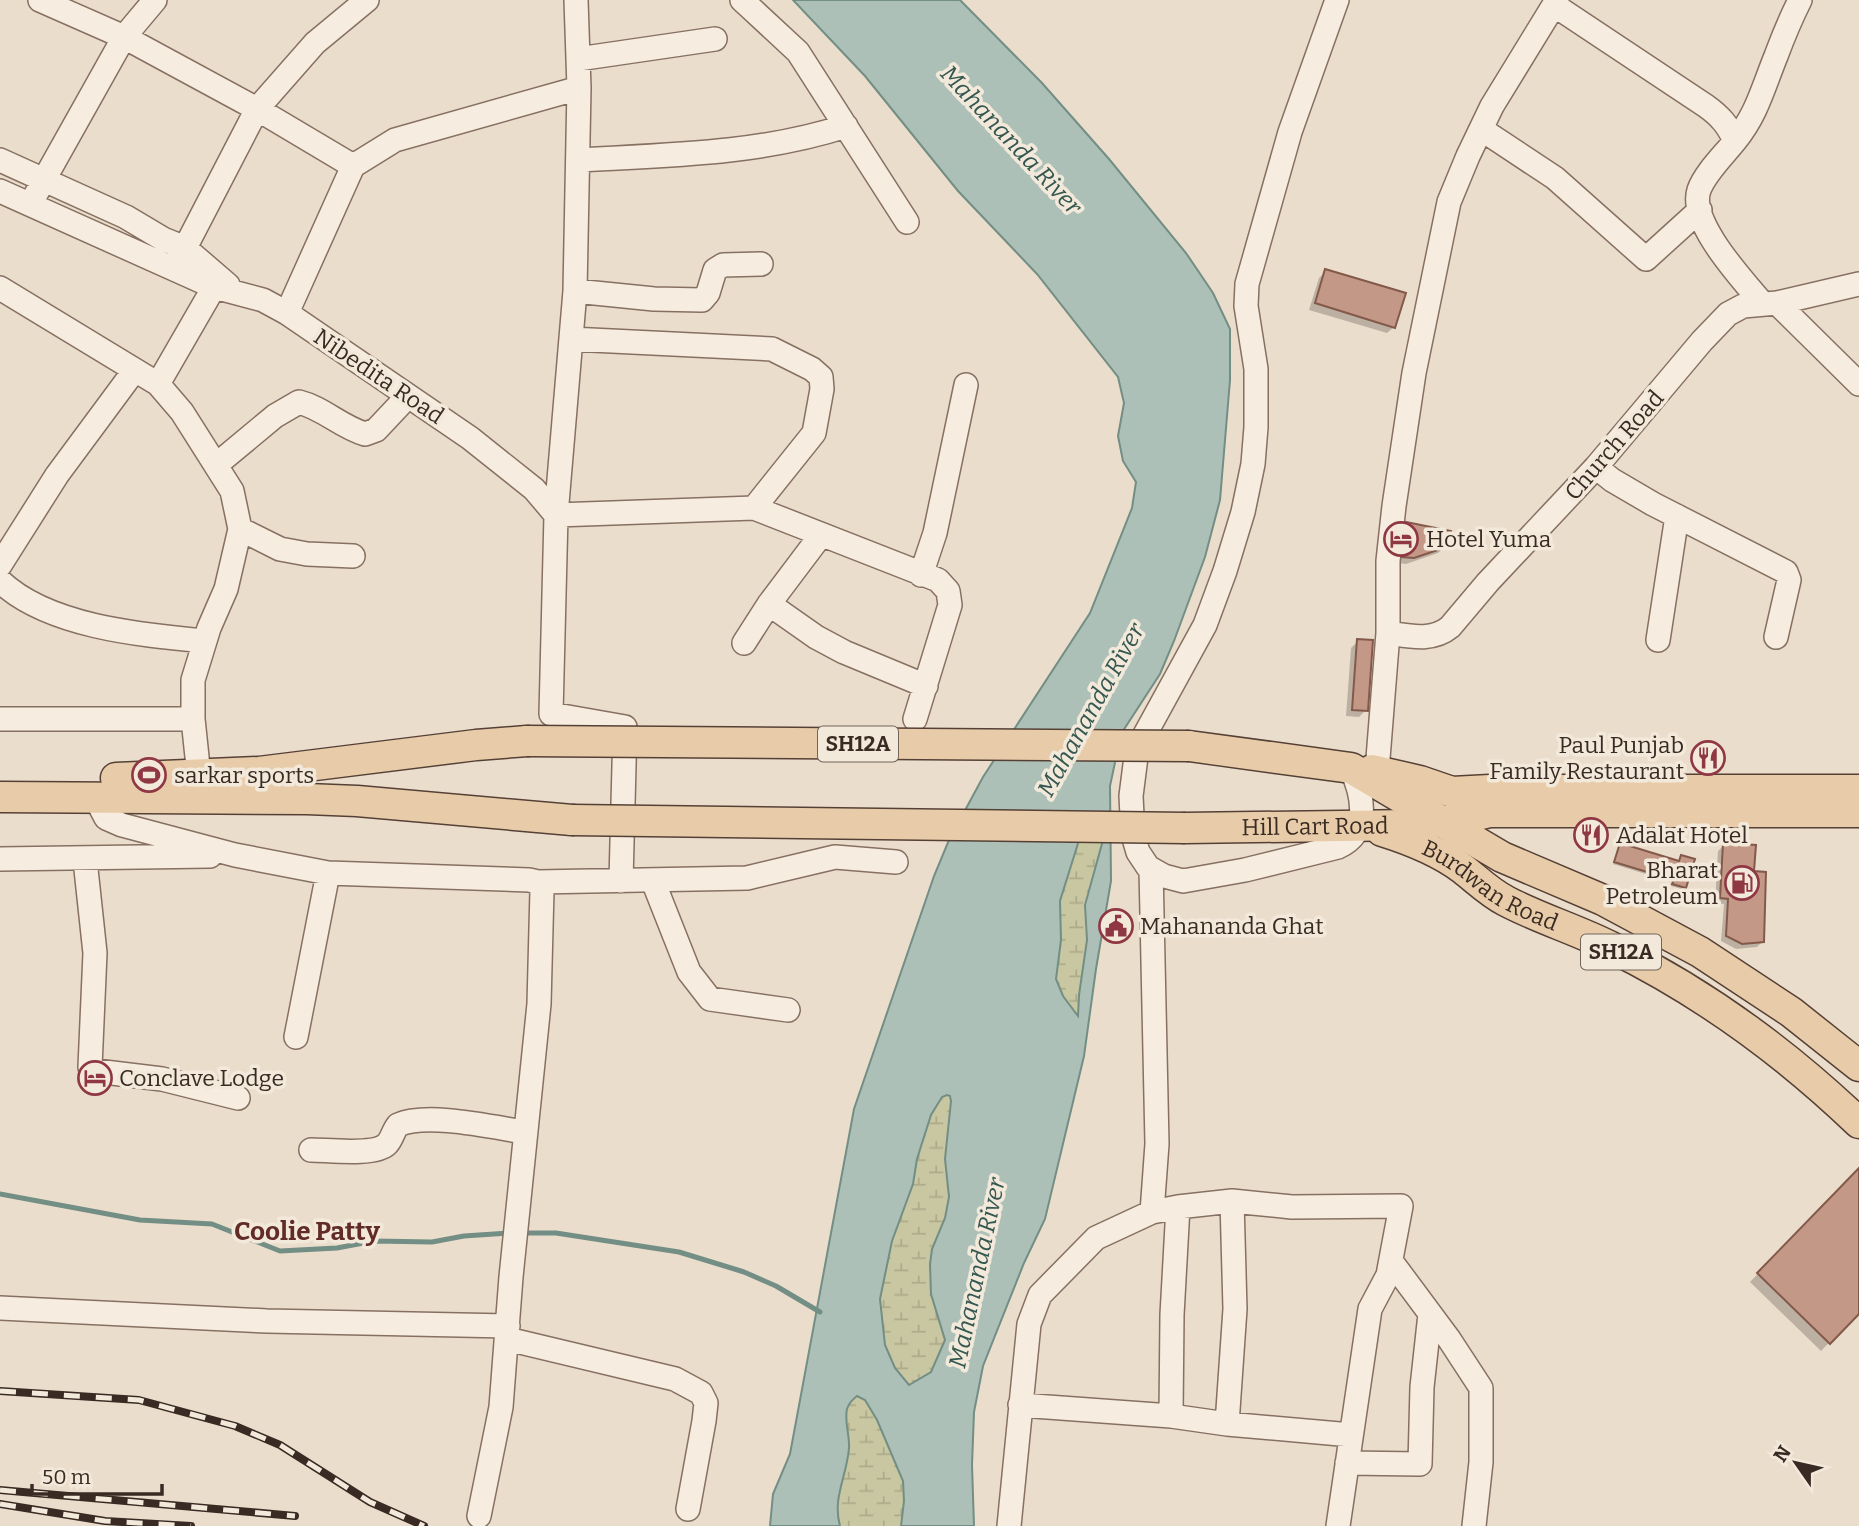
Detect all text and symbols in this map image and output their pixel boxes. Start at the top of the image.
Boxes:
water label: Mahananda River [935,60,1088,221]
street label: Nibedita Road [309,322,450,430]
street label: Church Road [1559,384,1670,506]
hotel icon: Hotel Yuma [1382,520,1420,558]
place label: Hotel Yuma [1426,525,1552,553]
water label: Mahananda River [1032,618,1151,801]
road number: SH12A [818,726,898,762]
place label: Paul Punjab Family Restaurant [1489,731,1684,785]
restaurant icon: Paul Punjab Family Restaurant [1689,739,1727,777]
sports icon: sarkar sports [130,756,168,794]
place label: sarkar sports [174,761,314,789]
street label: Hill Cart Road [1241,811,1389,841]
restaurant icon: Adalat Hotel [1572,816,1610,854]
place label: Adalat Hotel [1616,821,1748,849]
street label: Burdwan Road [1418,834,1563,937]
place label: Bharat Petroleum [1606,856,1718,910]
fuel station icon: Bharat Petroleum [1723,864,1761,902]
public building icon: Mahananda Ghat [1097,907,1135,945]
place label: Mahananda Ghat [1140,912,1324,940]
road number: SH12A [1581,934,1661,970]
hotel icon: Conclave Lodge [76,1059,114,1097]
place label: Conclave Lodge [119,1064,284,1092]
water label: Mahananda River [943,1174,1011,1371]
district label: Coolie Patty [234,1216,381,1247]
north arrow [1761,1428,1831,1498]
text: N [1769,1441,1796,1466]
scale bar [32,1452,161,1496]
text: 50 m [42,1464,91,1490]

